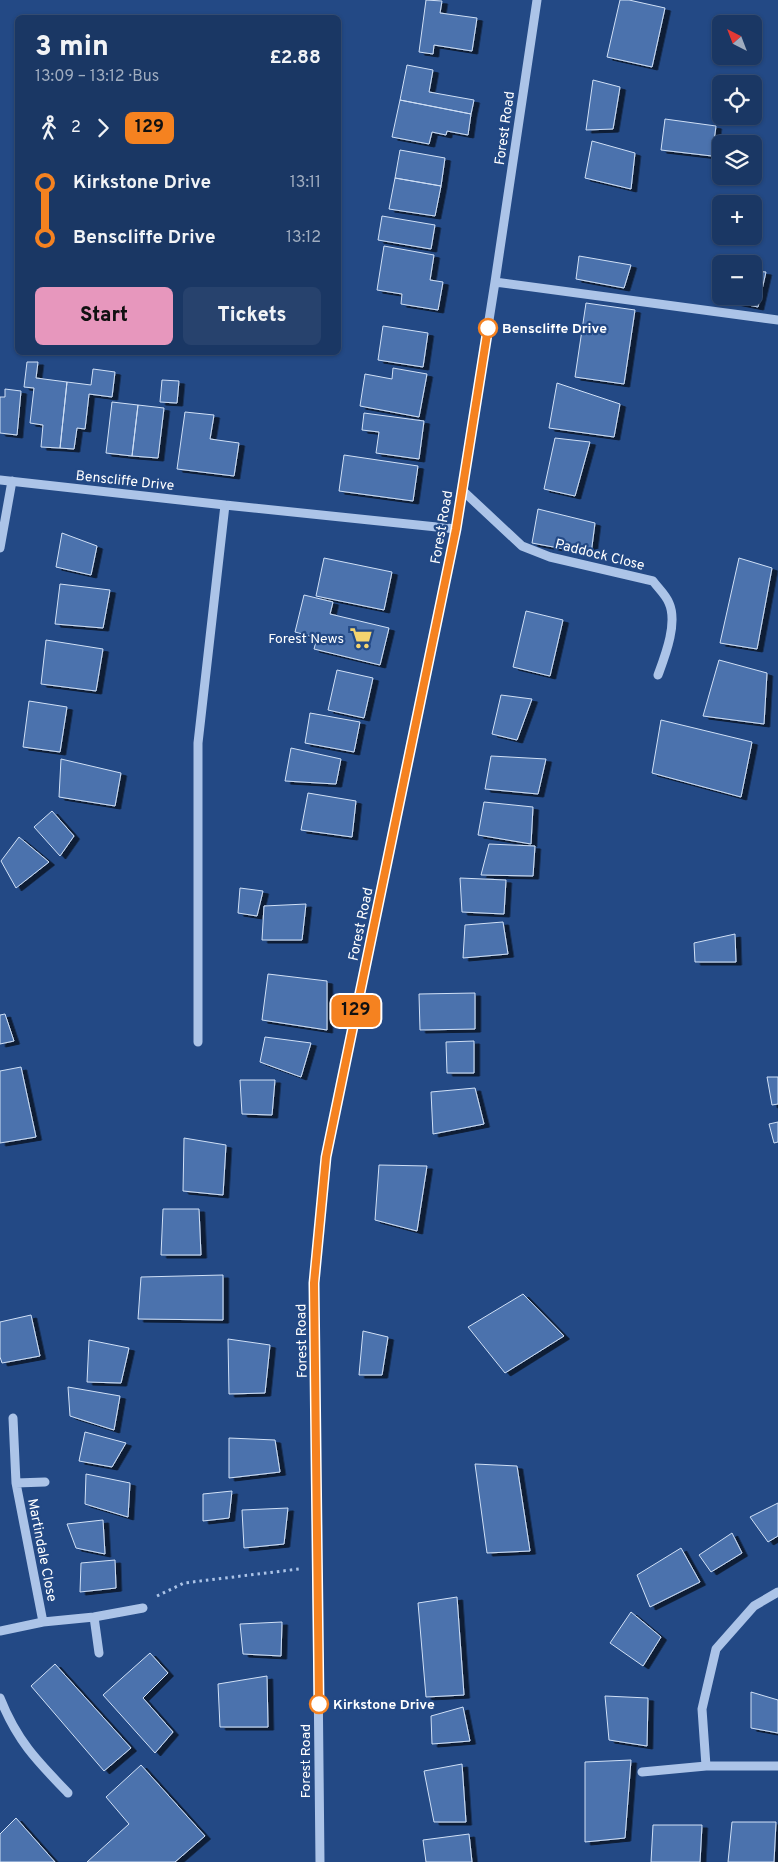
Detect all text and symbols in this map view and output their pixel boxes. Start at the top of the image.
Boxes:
north arrow [712,15,762,65]
map controls [712,15,762,305]
text: 3 min [35,30,109,66]
text: £2.88 [269,46,321,70]
text: 13:09 – 13:12 · Bus [35,67,159,87]
button: locate [712,75,762,125]
street label: Forest Road [492,90,519,166]
icon: walk [35,114,63,142]
icon: forward [89,114,117,142]
text: 129 [135,116,164,139]
text: 2 [71,118,81,138]
button: layers [712,135,762,185]
text: Kirkstone Drive [73,171,211,195]
text: 13:11 [290,173,321,193]
button: + [712,195,762,245]
text: Benscliffe Drive [73,226,216,250]
text: 13:12 [286,228,321,248]
button: − [712,255,762,305]
button: Start [35,287,173,345]
button: Tickets [183,287,321,345]
marker: Benscliffe Drive [478,318,498,338]
place label: Benscliffe Drive [502,321,607,338]
street label: Benscliffe Drive [75,468,175,495]
street label: Forest Road [428,489,457,565]
street label: Paddock Close [553,536,646,575]
supermarket icon: Forest News [348,625,374,651]
place label: Forest News [268,631,344,648]
street label: Forest Road [345,886,378,962]
line badge: 129 [327,995,385,1027]
text: 129 [341,999,371,1022]
street label: Forest Road [293,1304,312,1378]
street label: Martindale Close [23,1497,60,1603]
marker: Kirkstone Drive [309,1694,329,1714]
place label: Kirkstone Drive [333,1697,435,1714]
street label: Forest Road [298,1724,315,1798]

